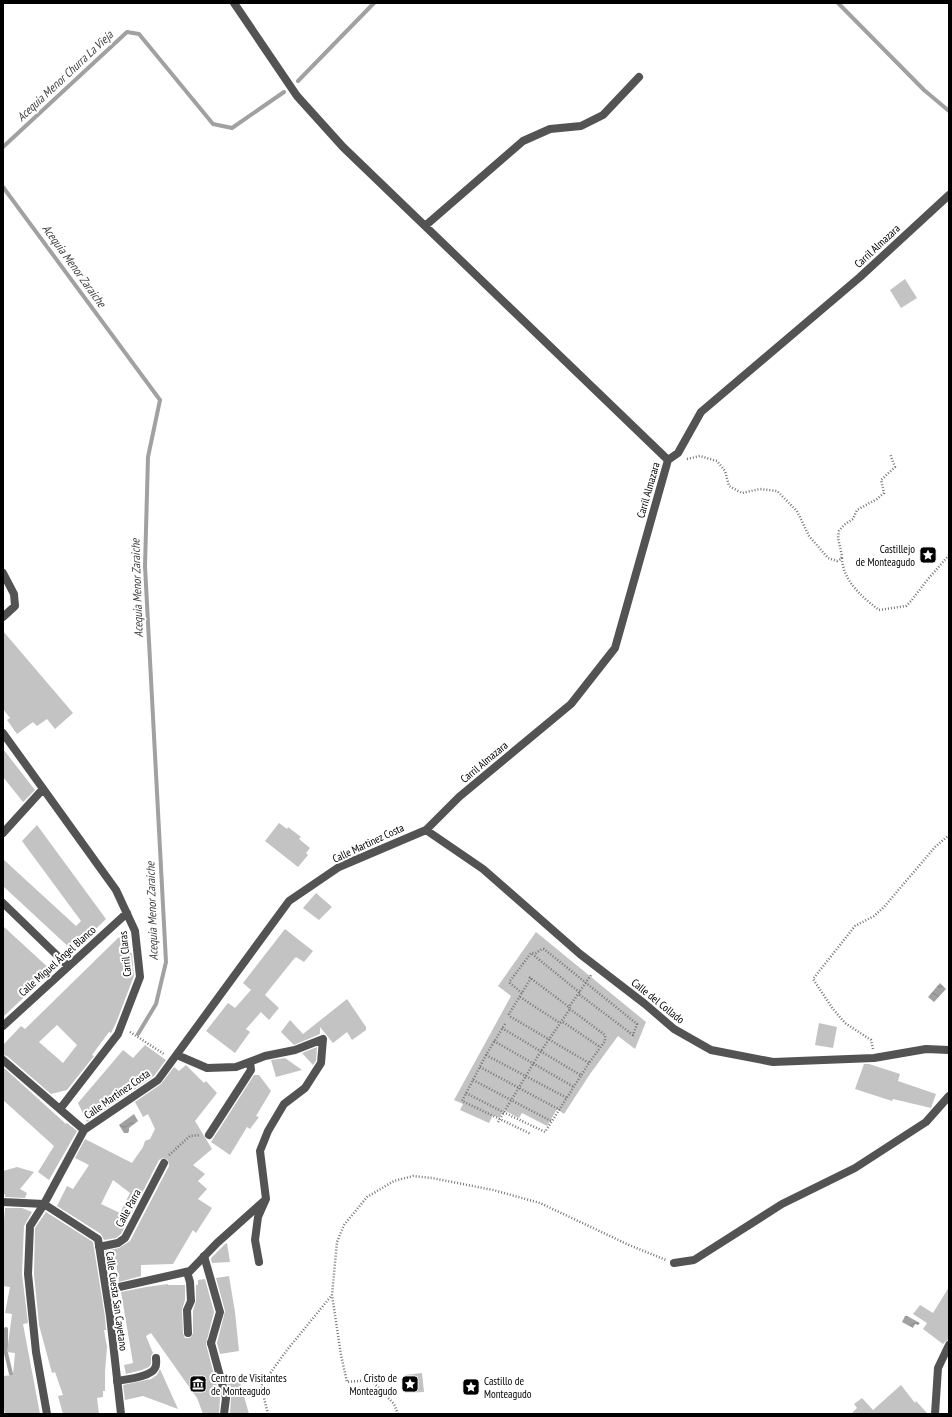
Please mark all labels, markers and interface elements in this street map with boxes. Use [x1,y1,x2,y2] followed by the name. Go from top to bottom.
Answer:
[13,26,117,124] water label: Acequia Menor Churra La Vieja
[39,221,110,311] water label: Acequia Menor Zaraiche
[851,221,903,271] street label: Carril Almazara
[633,460,663,520] street label: Carril Almazara
[127,537,146,638] water label: Acequia Menor Zaraiche
[856,542,915,569] place label: Castillejo de Monteagudo
[918,545,938,565] place icon: Castillejo de Monteagudo
[458,738,510,786] street label: Carril Almazara
[330,820,406,866] street label: Calle Martinez Costa
[142,860,161,961] water label: Acequia Menor Zaraiche
[16,923,99,999] street label: Calle Miguel Ángel Blanco
[116,930,134,977] street label: Carril Claras
[629,975,687,1027] street label: Calle del Collado
[81,1066,153,1122] street label: Calle Martinez Costa
[112,1187,144,1229] street label: Calle Parra
[103,1250,131,1352] street label: Calle Cuesta San Cayetano
[211,1371,287,1398] place label: Centro de Visitantes de Monteagudo
[349,1371,397,1398] place label: Cristo de Monteagudo
[188,1374,208,1394] museum icon: Centro de Visitantes de Monteagudo
[400,1374,420,1394] place icon: Cristo de Monteagudo
[484,1374,532,1401] place label: Castillo de Monteagudo
[461,1377,481,1397] place icon: Castillo de Monteagudo

